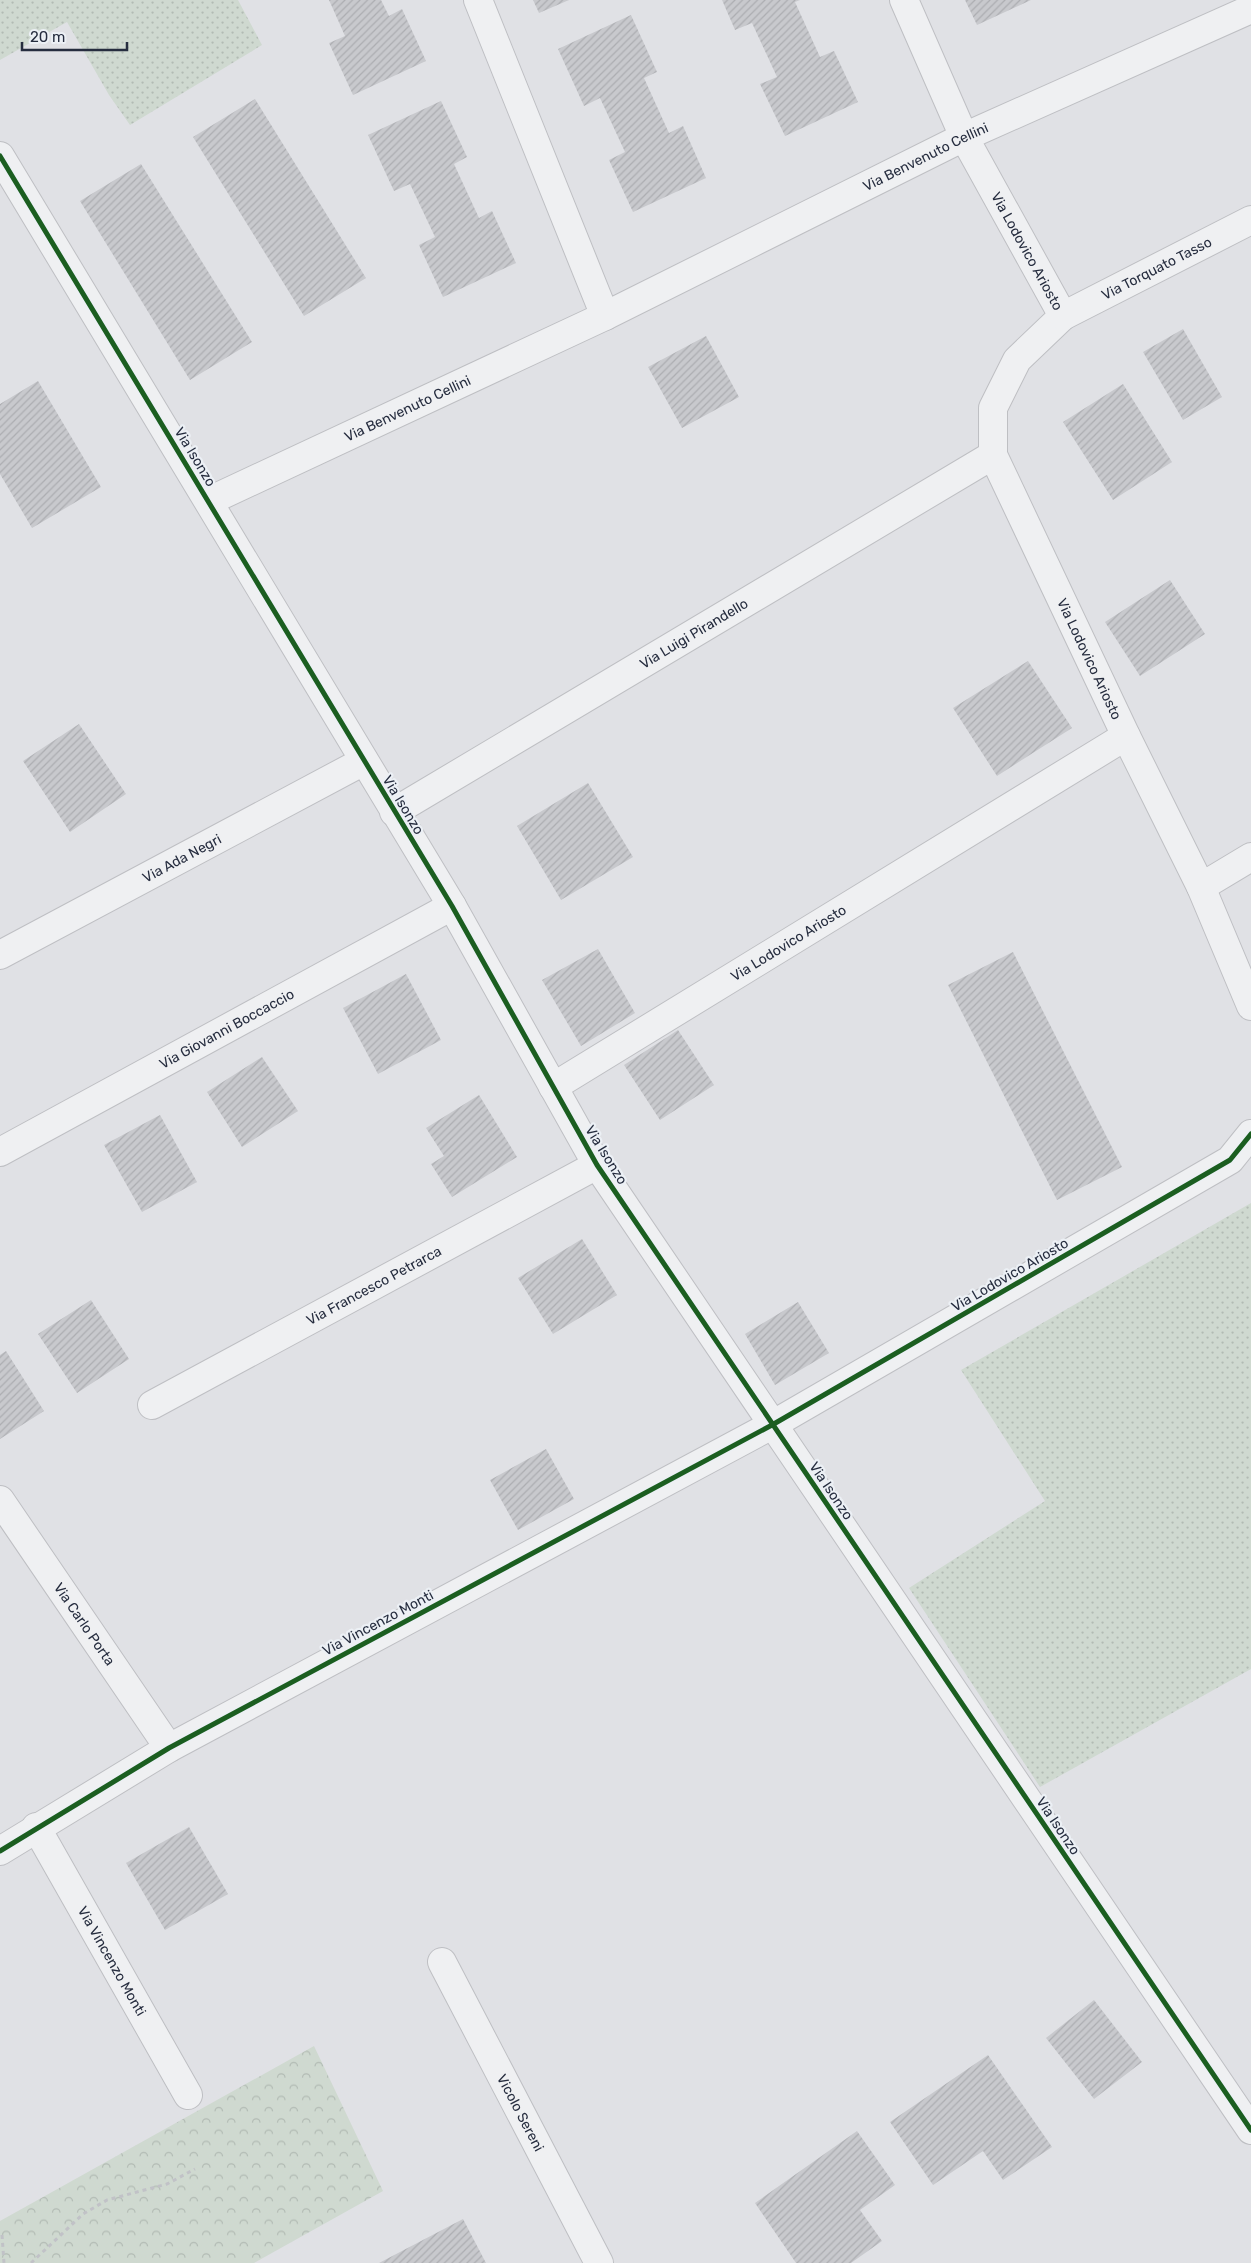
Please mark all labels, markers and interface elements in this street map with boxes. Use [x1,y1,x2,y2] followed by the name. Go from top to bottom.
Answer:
[22,20,128,52] scale bar
[30,28,65,46] text: 20 m
[860,119,991,195] street label: Via Benvenuto Cellini
[988,189,1067,313] street label: Via Lodovico Ariosto
[1099,233,1214,303] street label: Via Torquato Tasso
[341,371,473,445] street label: Via Benvenuto Cellini
[171,424,219,490] street label: Via Isonzo
[637,594,751,672] street label: Via Luigi Pirandello
[1053,595,1126,722] street label: Via Lodovico Ariosto
[379,772,427,838] street label: Via Isonzo
[139,830,224,886] street label: Via Ada Negri
[727,901,849,985] street label: Via Lodovico Ariosto
[156,985,297,1072] street label: Via Giovanni Boccaccio
[581,1122,631,1188] street label: Via Isonzo
[948,1235,1072,1315] street label: Via Lodovico Ariosto
[303,1242,444,1329] street label: Via Francesco Petrarca
[805,1459,857,1523] street label: Via Isonzo
[50,1579,119,1669] street label: Via Carlo Porta
[320,1587,436,1659] street label: Via Vincenzo Monti
[1032,1794,1084,1858] street label: Via Isonzo
[74,1903,150,2019] street label: Via Vincenzo Monti
[494,2071,548,2154] street label: Vicolo Sereni

